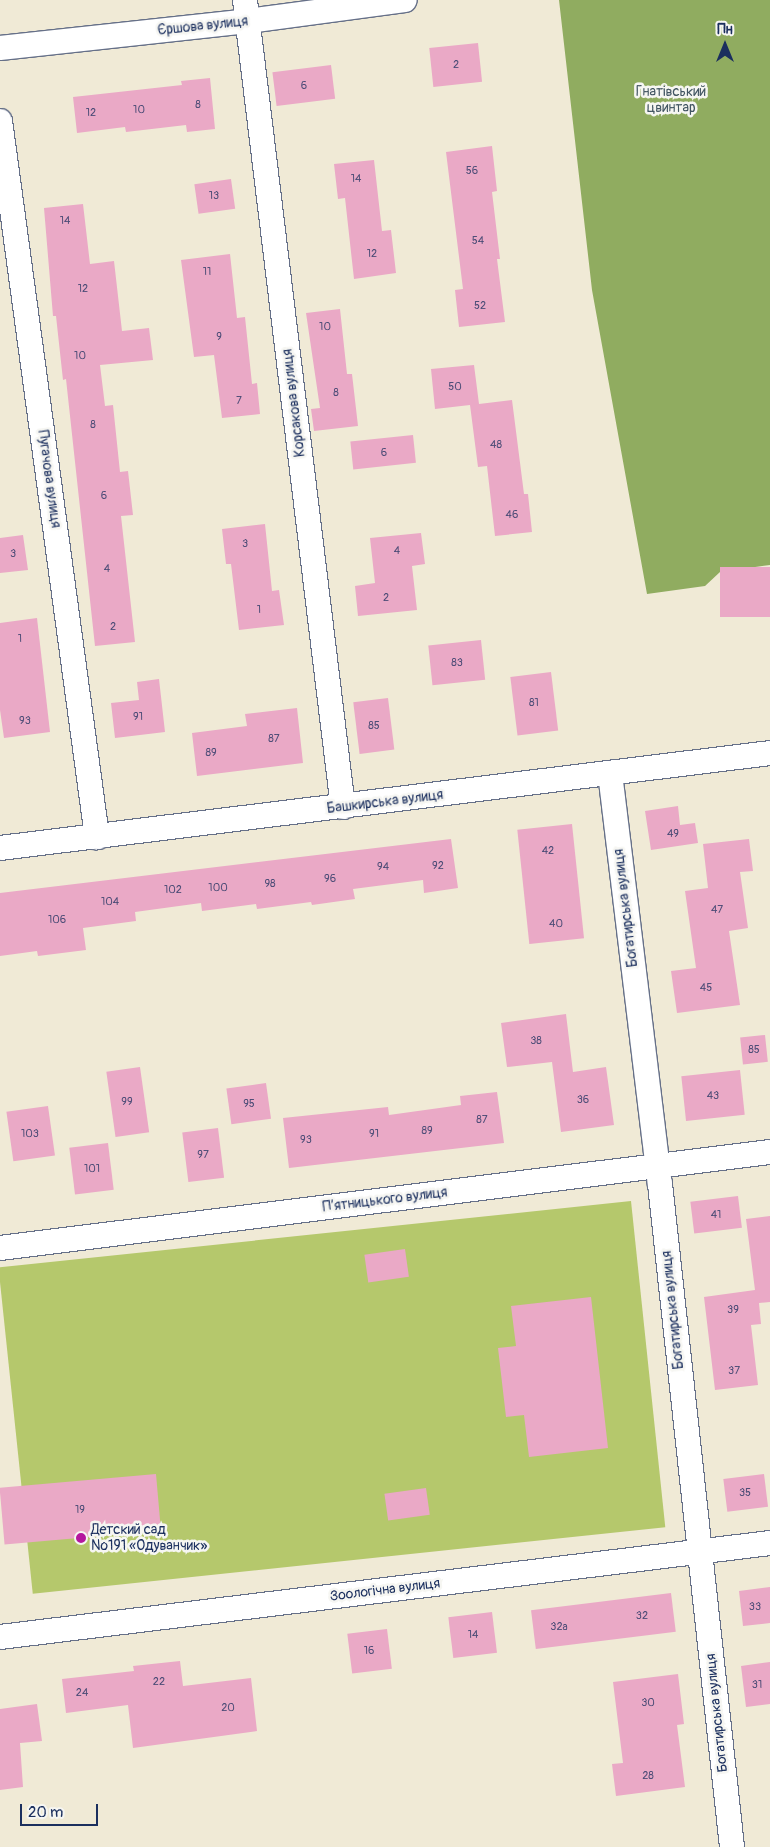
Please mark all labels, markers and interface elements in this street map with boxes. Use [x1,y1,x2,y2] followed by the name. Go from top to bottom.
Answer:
[157,13,249,39] street label: Єршова вулиця
[700,20,750,70] north arrow
[717,21,733,38] text: Пн
[453,58,459,72] house number: 2
[301,79,307,93] house number: 6
[636,84,706,116] park label: Гнатівський цвинтар
[195,98,201,112] house number: 8
[133,103,145,117] house number: 10
[86,106,96,120] house number: 12
[466,164,478,178] house number: 56
[351,172,361,186] house number: 14
[209,189,219,203] house number: 13
[60,214,70,228] house number: 14
[472,234,484,248] house number: 54
[367,247,377,261] house number: 12
[203,265,211,279] house number: 11
[78,282,88,296] house number: 12
[474,299,486,313] house number: 52
[319,320,331,334] house number: 10
[216,330,222,344] house number: 9
[279,348,309,458] street label: Корсакова вулиця
[74,349,86,363] house number: 10
[448,380,462,394] house number: 50
[333,386,339,400] house number: 8
[236,394,242,408] house number: 7
[90,418,96,432] house number: 8
[34,429,64,529] street label: Пугачова вулиця
[490,438,502,452] house number: 48
[381,446,387,460] house number: 6
[101,489,107,503] house number: 6
[506,508,518,522] house number: 46
[242,537,248,551] house number: 3
[394,544,400,558] house number: 4
[10,547,16,561] house number: 3
[104,562,110,576] house number: 4
[383,591,389,605] house number: 2
[257,603,261,617] house number: 1
[110,620,116,634] house number: 2
[18,632,22,646] house number: 1
[451,656,463,670] house number: 83
[529,696,539,710] house number: 81
[133,710,143,724] house number: 91
[19,714,31,728] house number: 93
[368,719,380,733] house number: 85
[268,732,280,746] house number: 87
[205,746,217,760] house number: 89
[326,787,444,817] street label: Башкирська вулиця
[667,827,679,841] house number: 49
[542,844,554,858] house number: 42
[610,848,642,968] street label: Богатирська вулиця
[432,859,444,873] house number: 92
[377,860,389,874] house number: 94
[324,872,336,886] house number: 96
[264,877,276,891] house number: 98
[208,881,228,895] house number: 100
[164,883,182,897] house number: 102
[101,895,119,909] house number: 104
[711,903,723,917] house number: 47
[48,913,66,927] house number: 106
[549,917,563,931] house number: 40
[700,981,712,995] house number: 45
[530,1034,542,1048] house number: 38
[748,1043,760,1057] house number: 85
[707,1089,719,1103] house number: 43
[577,1093,589,1107] house number: 36
[121,1095,133,1109] house number: 99
[243,1097,255,1111] house number: 95
[476,1113,488,1127] house number: 87
[421,1124,433,1138] house number: 89
[21,1127,39,1141] house number: 103
[369,1127,379,1141] house number: 91
[300,1133,312,1147] house number: 93
[197,1148,209,1162] house number: 97
[84,1162,100,1176] house number: 101
[322,1184,448,1216] street label: П’ятницького вулиця
[711,1208,721,1222] house number: 41
[658,1250,688,1370] street label: Богатирська вулиця
[727,1303,739,1317] house number: 39
[728,1364,740,1378] house number: 37
[739,1486,751,1500] house number: 35
[75,1503,85,1517] house number: 19
[91,1522,207,1554] place label: Детский сад №191 «Одуванчик»
[75,1532,87,1544] marker: Детский сад №191 «Одуванчик»
[329,1575,441,1605] street label: Зоологічна вулиця
[749,1600,761,1614] house number: 33
[636,1609,648,1623] house number: 32
[550,1620,568,1634] house number: 32а
[468,1628,478,1642] house number: 14
[364,1644,374,1658] house number: 16
[702,1653,732,1773] street label: Богатирська вулиця
[153,1675,165,1689] house number: 22
[752,1678,762,1692] house number: 31
[76,1686,88,1700] house number: 24
[641,1696,655,1710] house number: 30
[221,1701,235,1715] house number: 20
[642,1769,654,1783] house number: 28
[22,1794,100,1826] scale bar
[28,1803,63,1822] text: 20 m

